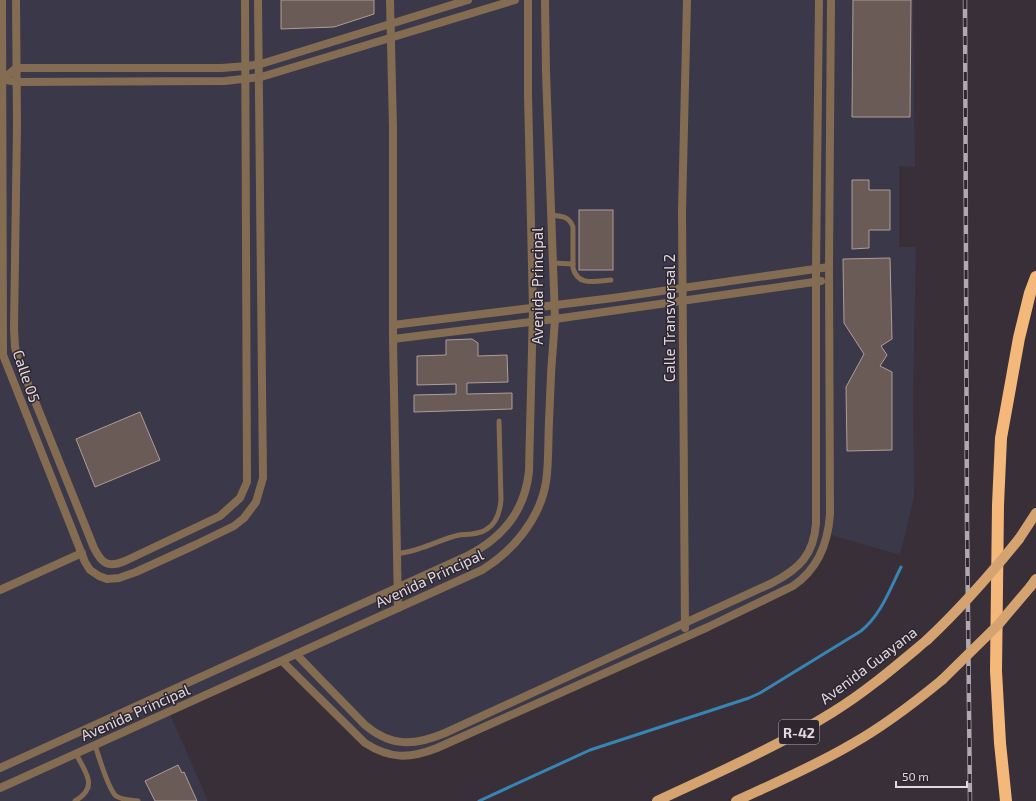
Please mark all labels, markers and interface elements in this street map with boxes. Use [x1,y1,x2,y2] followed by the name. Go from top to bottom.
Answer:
[528,227,546,345] street label: Avenida Principal
[660,254,678,382] street label: Calle Transversal 2
[10,347,44,405] street label: Calle 05
[372,545,486,611] street label: Avenida Principal
[816,623,920,707] street label: Avenida Guayana
[78,680,193,744] street label: Avenida Principal
[779,720,819,744] road number: R-42
[896,763,967,789] scale bar
[902,769,929,783] text: 50 m

